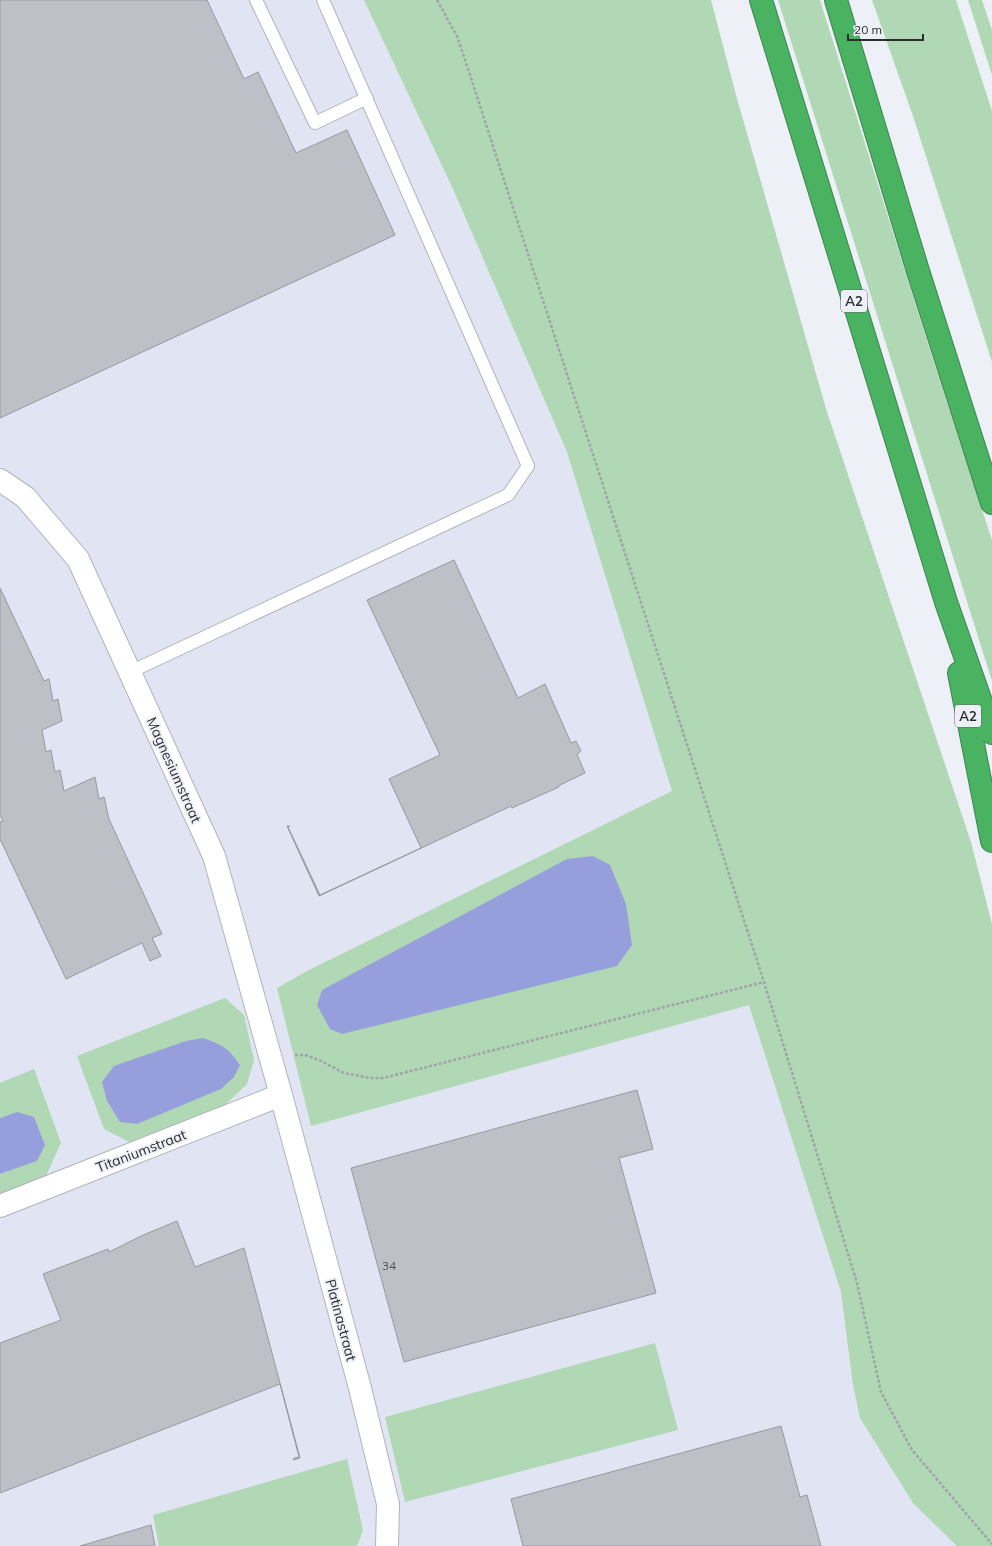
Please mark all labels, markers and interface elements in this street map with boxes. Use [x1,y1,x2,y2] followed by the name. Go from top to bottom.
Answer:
[848,16,923,42] scale bar
[854,22,882,37] text: 20 m
[841,290,867,312] road number: A2
[955,705,981,727] road number: A2
[143,714,205,826] street label: Magnesiumstraat
[93,1125,189,1177] street label: Titaniumstraat
[382,1258,396,1273] house number: 34
[321,1277,361,1363] street label: Platinastraat

